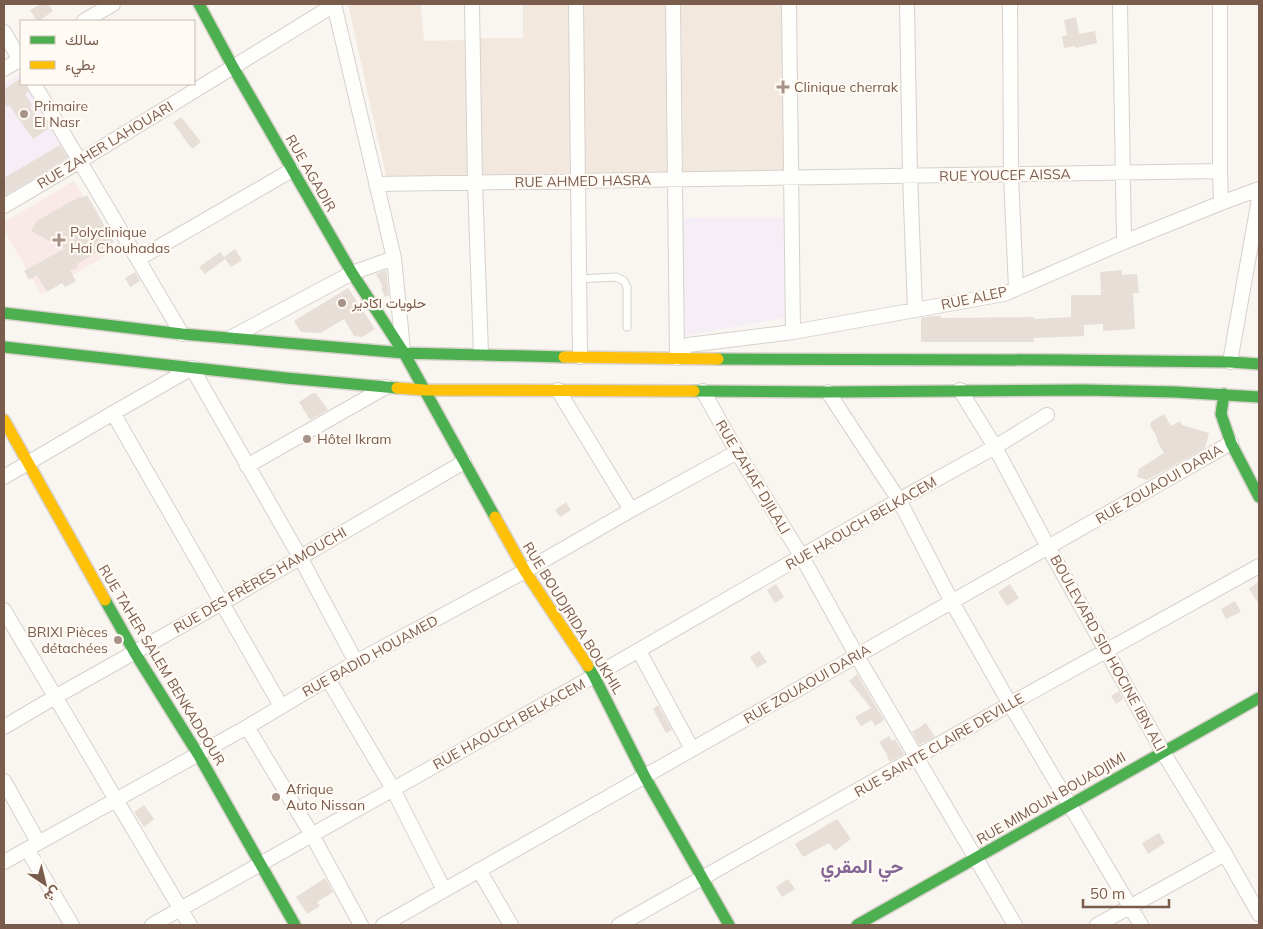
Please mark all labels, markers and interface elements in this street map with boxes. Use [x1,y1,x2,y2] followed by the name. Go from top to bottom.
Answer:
[20,20,195,85] legend
[65,30,99,49] text: سالك
[65,55,95,78] text: بطيء
[794,78,899,96] place label: Clinique cherrak
[776,80,790,94] marker: Clinique cherrak
[34,97,88,131] place label: Primaire El Nasr
[34,97,176,193] street label: RUE ZAHER LAHOUARI
[18,108,30,120] marker: Primaire El Nasr
[282,131,340,215] street label: RUE AGADIR
[939,165,1072,185] street label: RUE YOUCEF AISSA
[515,171,652,191] street label: RUE AHMED HASRA
[70,223,170,257] place label: Polyclinique Hai Chouhadas
[52,233,66,247] marker: Polyclinique Hai Chouhadas
[939,282,1009,314] street label: RUE ALEP
[351,294,426,312] place label: حلويات اكادير
[336,297,348,309] marker: حلويات اكادير
[712,417,794,537] street label: RUE ZAHAF DJILALI
[317,430,392,448] place label: Hôtel Ikram
[301,433,313,445] marker: Hôtel Ikram
[1092,440,1226,528] street label: RUE ZOUAOUI DARIA
[782,472,940,574] street label: RUE HAOUCH BELKACEM
[170,523,350,637] street label: RUE DES FRÈRES HAMOUCHI
[519,539,627,698] street label: RUE BOUDJRIDA BOUKHIL
[1046,552,1170,754] street label: BOULEVARD SID HOCINE IBN ALI
[95,561,229,769] street label: RUE TAHER SALEM BENKADDOUR
[299,611,441,701] street label: RUE BADID HOUAMED
[27,623,108,657] place label: BRIXI Pièces détachées
[112,634,124,646] marker: BRIXI Pièces détachées
[740,640,874,728] street label: RUE ZOUAOUI DARIA
[430,675,588,773] street label: RUE HAOUCH BELKACEM
[851,689,1027,801] street label: RUE SAINTE CLAIRE DEVILLE
[973,748,1129,848] street label: RUE MIMOUN BOUADJIMI
[286,780,365,814] place label: Afrique Auto Nissan
[270,791,282,803] marker: Afrique Auto Nissan
[821,854,904,883] district label: حي المقري
[20,859,70,909] north arrow
[1083,876,1169,908] scale bar
[40,882,65,907] text: ش
[1090,884,1125,903] text: 50 m

